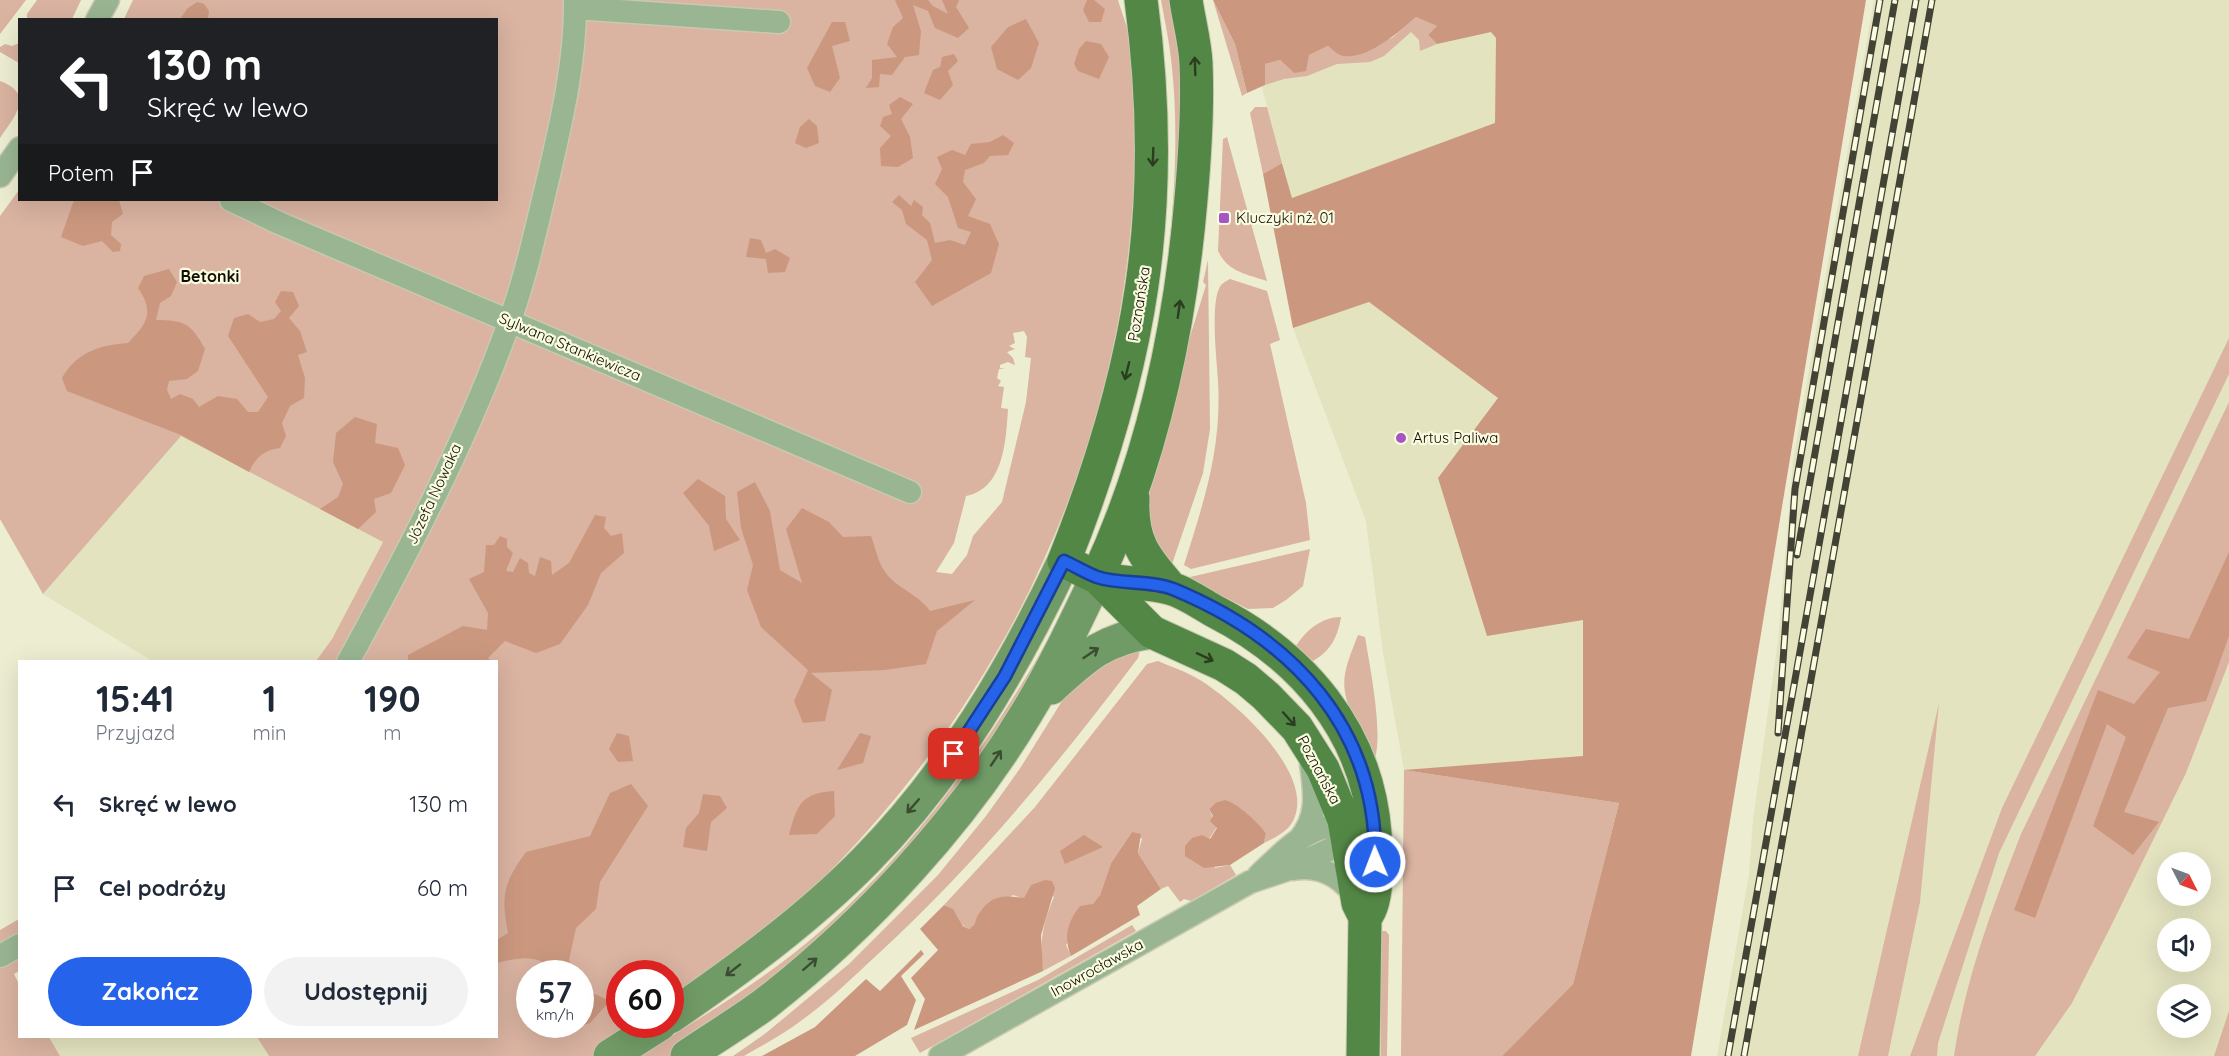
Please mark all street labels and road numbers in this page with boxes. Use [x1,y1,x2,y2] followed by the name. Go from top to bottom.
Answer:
[1123,265,1154,343] street label: Poznańska
[497,308,644,385] street label: Sylwana Stankiewicza
[402,440,465,547] street label: Józefa Nowaka
[1293,732,1346,808] street label: Poznańska
[1047,934,1146,1001] street label: Inowrocławska

